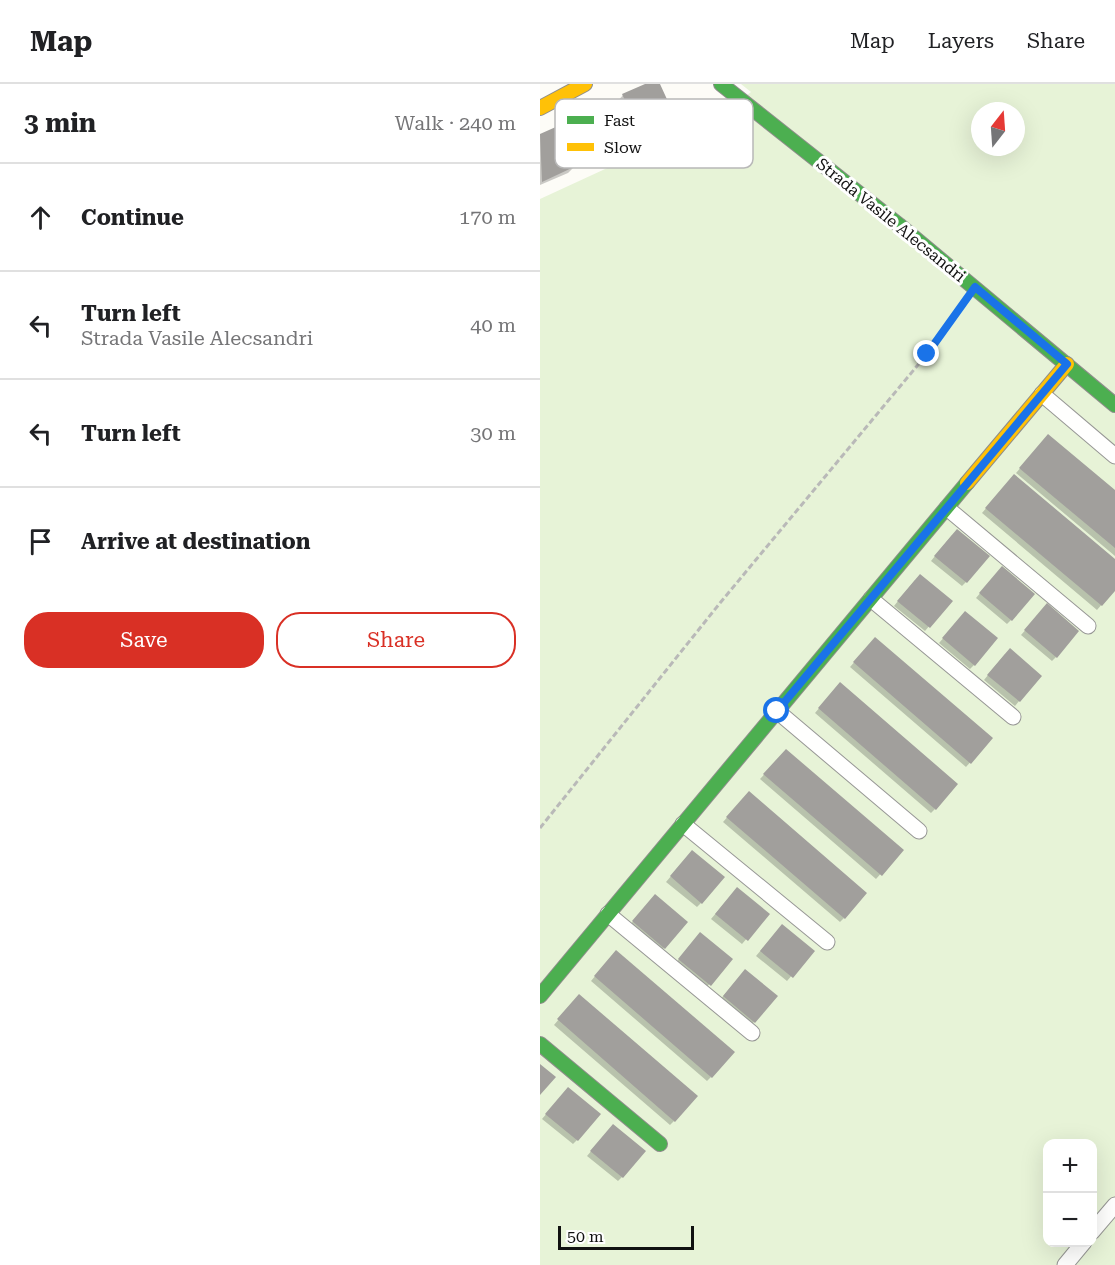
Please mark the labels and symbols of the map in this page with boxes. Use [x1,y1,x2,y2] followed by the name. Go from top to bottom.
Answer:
[555,99,753,168] legend
[971,102,1025,156] north arrow
[604,111,635,130] text: Fast
[604,138,642,157] text: Slow
[813,154,969,286] street label: Strada Vasile Alecsandri
[913,340,939,366] route end
[763,697,789,723] route start
[558,1223,694,1250] scale bar

